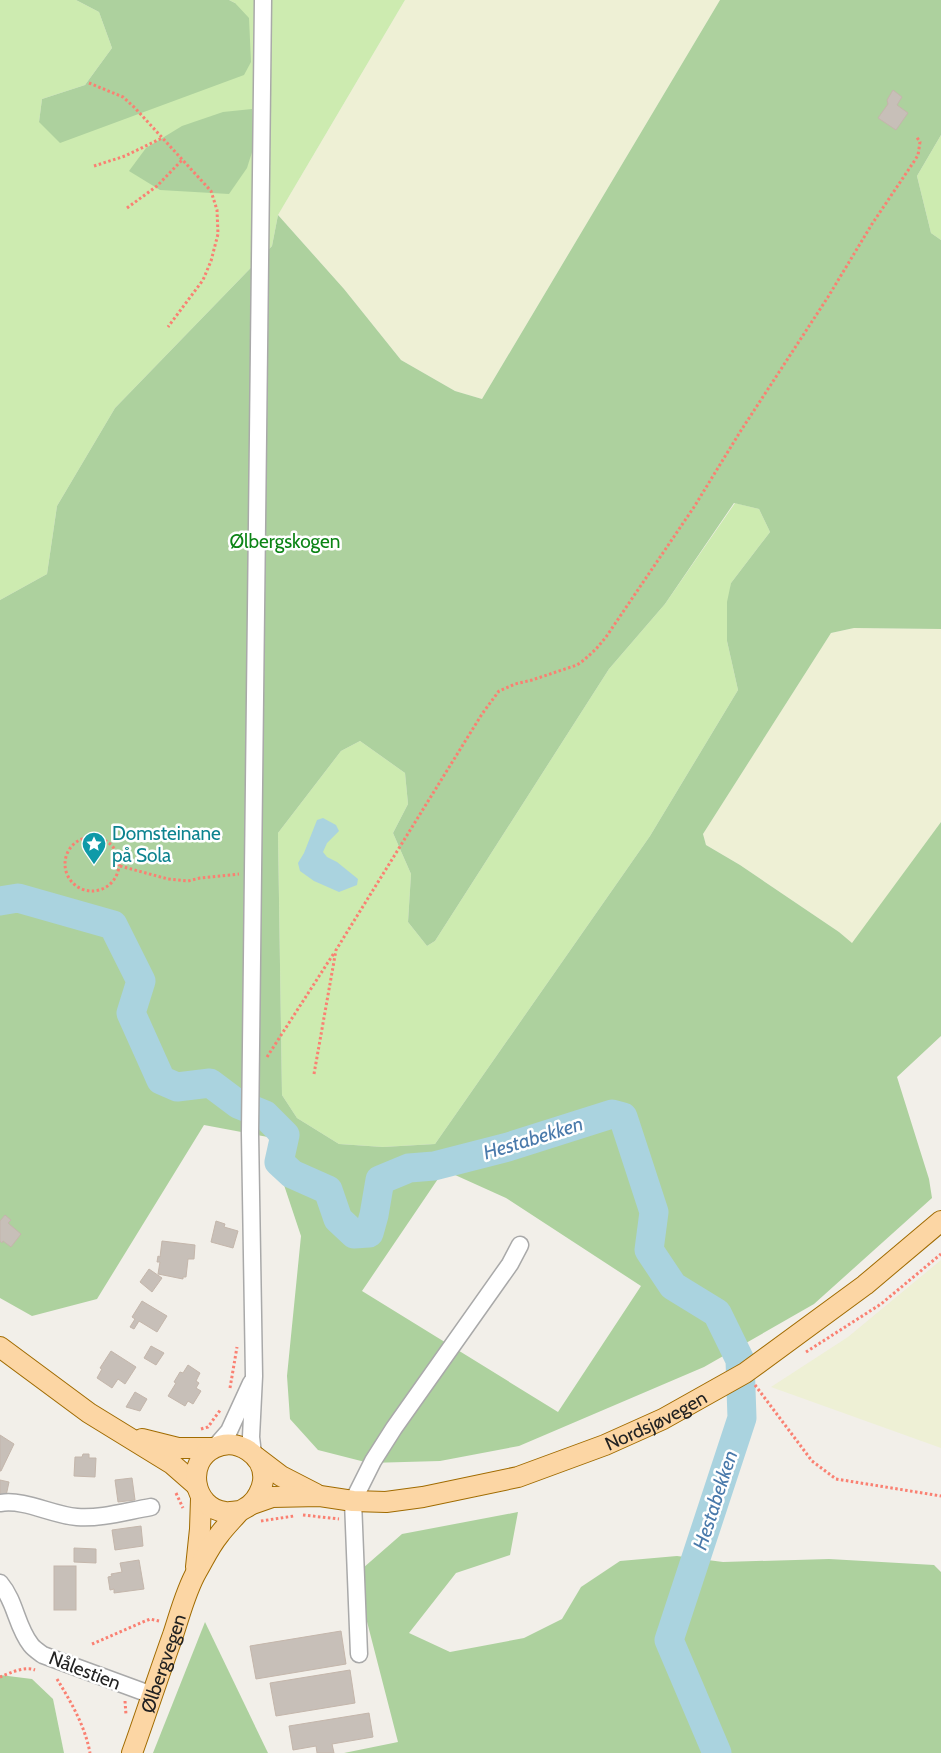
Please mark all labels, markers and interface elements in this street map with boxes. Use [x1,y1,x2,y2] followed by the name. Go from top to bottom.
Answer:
[230,530,340,553] park label: Ølbergskogen
[112,822,221,867] place label: Domsteinane på Sola
[81,831,107,865] place icon: Domsteinane på Sola
[480,1111,586,1165] water label: Hestabekken
[601,1386,711,1456] street label: Nordsjøvegen
[688,1447,742,1553] water label: Hestabekken
[136,1611,191,1716] street label: Ølbergvegen
[46,1646,124,1695] street label: Nålestien

